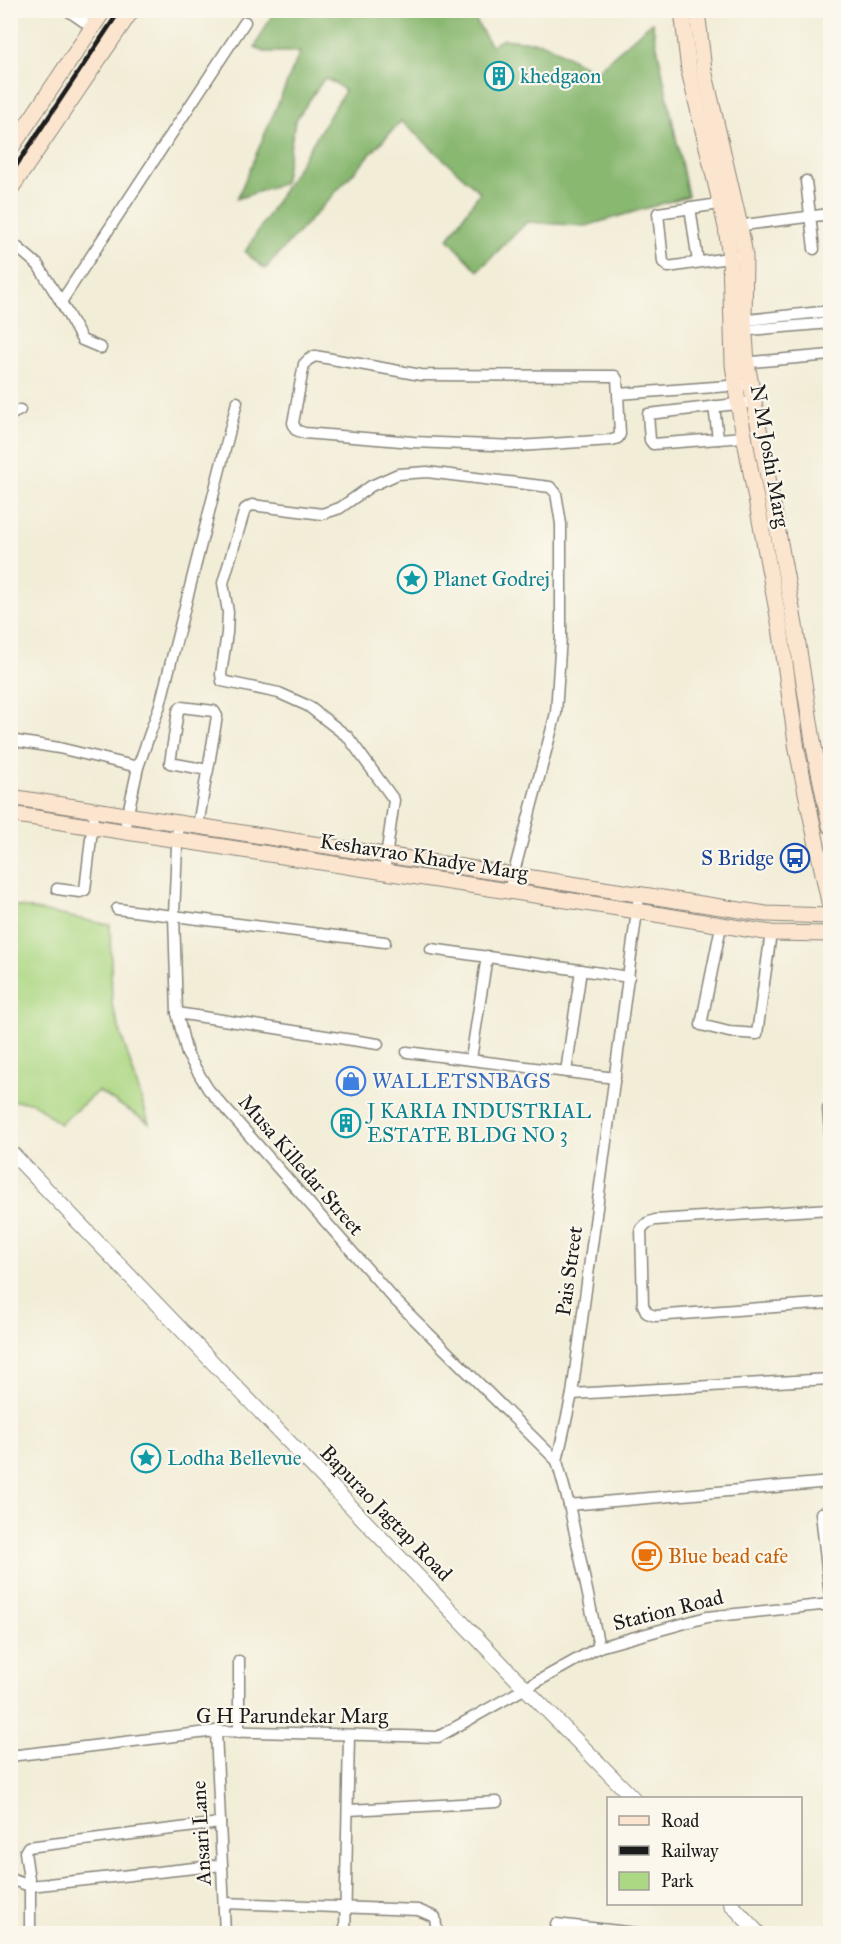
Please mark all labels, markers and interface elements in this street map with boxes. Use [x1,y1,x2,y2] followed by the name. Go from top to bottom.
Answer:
[483,60,515,92] building icon: khedgaon
[520,63,601,89] place label: khedgaon
[745,382,795,530] street label: N M Joshi Marg
[396,563,428,595] place icon: Planet Godrej
[433,566,550,592] place label: Planet Godrej
[318,828,530,886] street label: Keshavrao Khadye Marg
[779,842,811,874] bus stop icon: S Bridge
[701,845,774,871] place label: S Bridge
[335,1065,367,1097] shop icon: WALLETSNBAGS
[372,1068,550,1094] place label: WALLETSNBAGS
[233,1089,370,1241] street label: Musa Killedar Street
[365,1098,592,1148] place label: J KARIA INDUSTRIAL ESTATE BLDG NO 3
[330,1107,362,1139] building icon: J KARIA INDUSTRIAL ESTATE BLDG NO 3
[550,1224,588,1318] street label: Pais Street
[314,1440,458,1587] street label: Bapurao Jagtap Road
[130,1442,162,1474] place icon: Lodha Bellevue
[167,1445,302,1471] place label: Lodha Bellevue
[631,1540,663,1572] cafe icon: Blue bead cafe
[668,1543,788,1569] place label: Blue bead cafe
[610,1584,726,1636] street label: Station Road
[196,1703,388,1729] street label: G H Parundekar Marg
[185,1780,217,1887] street label: Ansari Lane
[607,1797,802,1905] legend
[661,1810,699,1832] text: Road
[661,1840,719,1862] text: Railway
[661,1870,694,1892] text: Park

